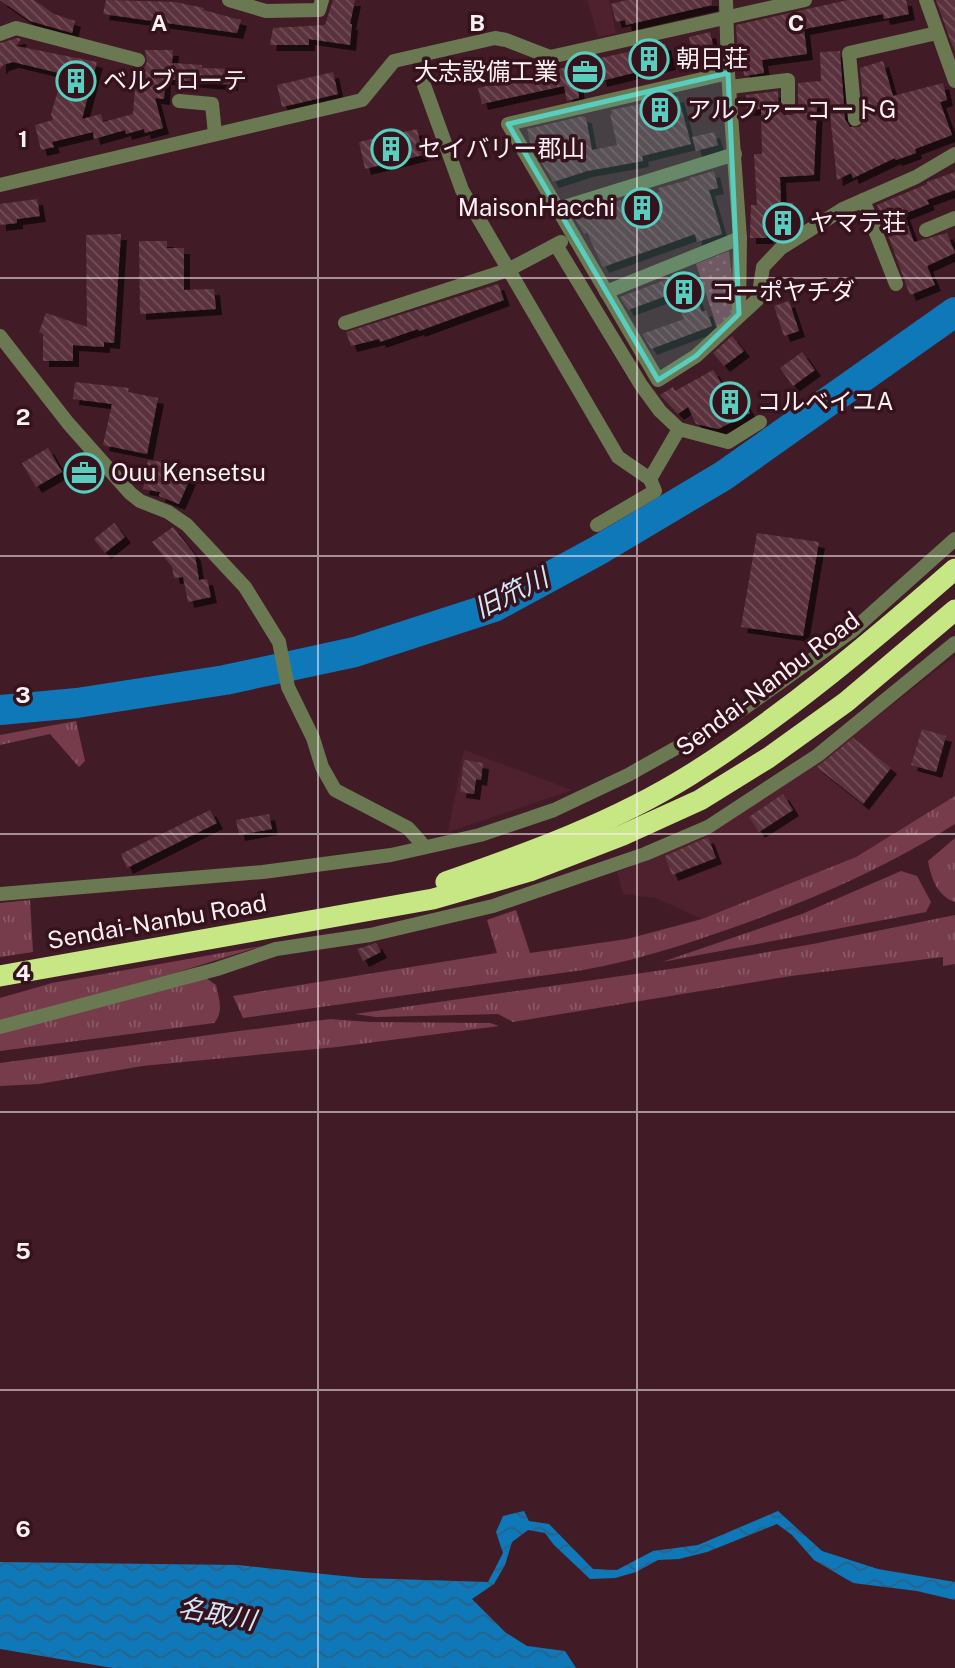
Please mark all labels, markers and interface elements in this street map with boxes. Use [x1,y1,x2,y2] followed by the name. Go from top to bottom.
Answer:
[151,9,168,36] text: A
[469,9,485,36] text: B
[788,9,804,36] text: C
[628,38,670,80] building icon: 朝日荘
[676,44,748,72] place label: 朝日荘
[564,51,606,93] office icon: 大志設備工業
[414,57,558,85] place label: 大志設備工業
[55,60,97,102] building icon: ベルブローテ
[103,66,247,94] place label: ベルブローテ
[639,89,681,131] building icon: アルファーコートG
[687,95,896,123] place label: アルファーコートG
[18,125,28,152] text: 1
[370,128,412,170] building icon: セイバリー郡山
[418,134,586,162] place label: セイバリー郡山
[621,187,663,229] building icon: MaisonHacchi
[458,193,615,221] place label: MaisonHacchi
[762,202,804,244] building icon: ヤマテ荘
[810,208,906,236] place label: ヤマテ荘
[663,271,705,313] building icon: コーポヤチダ
[711,277,855,305] place label: コーポヤチダ
[709,381,751,423] building icon: コルベイユA
[757,387,894,415] place label: コルベイユA
[16,403,30,430] text: 2
[63,452,105,494] office icon: Ouu Kensetsu
[111,458,266,486] place label: Ouu Kensetsu
[469,560,555,624] water label: 旧笊川
[670,605,865,761] street label: Sendai-Nanbu Road
[15,681,31,708] text: 3
[45,888,269,954] street label: Sendai-Nanbu Road
[15,959,31,986] text: 4
[15,1237,31,1264] text: 5
[15,1515,31,1542] text: 6
[176,1591,261,1636] water label: 名取川

